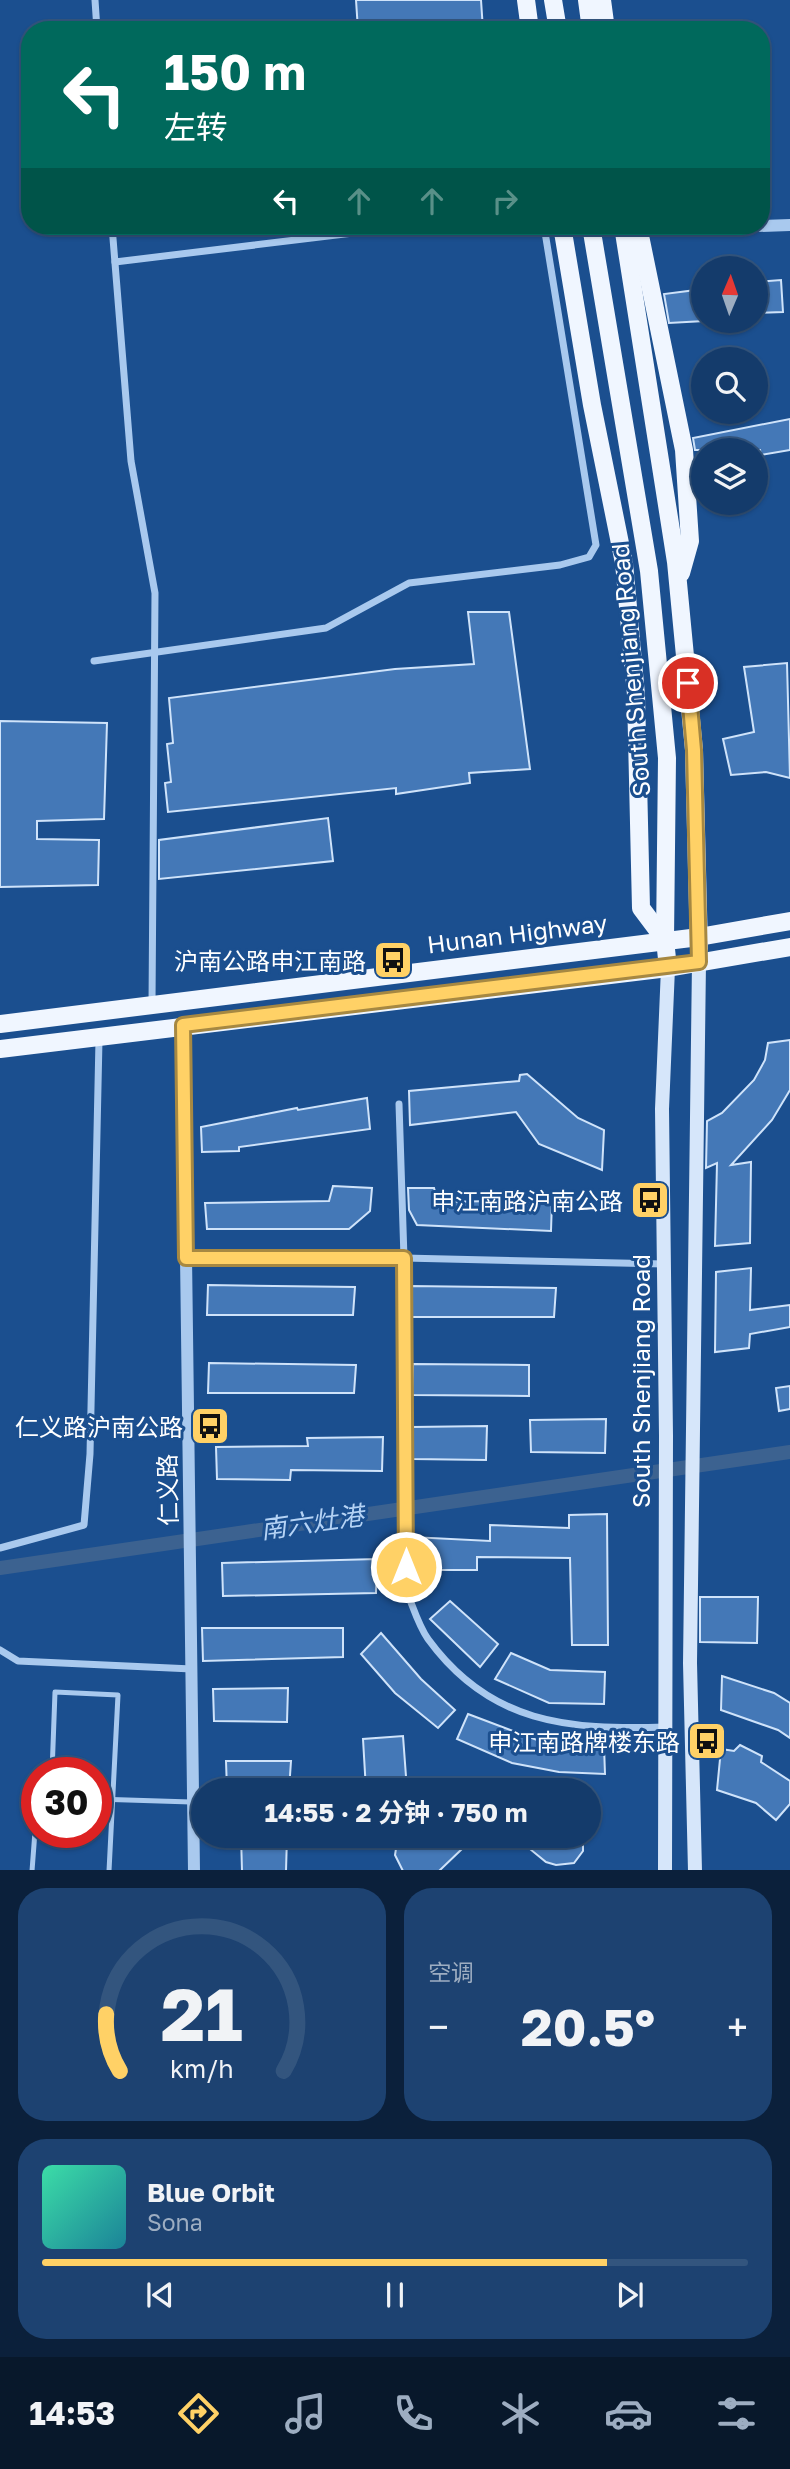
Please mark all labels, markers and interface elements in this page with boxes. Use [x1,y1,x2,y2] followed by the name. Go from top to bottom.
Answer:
[164,42,306,101] text: 150 m
[49,49,140,140] icon: left
[164,108,228,146] text: 左转
[267,182,305,220] icon: left
[340,182,378,220] icon: ahead
[413,182,451,220] icon: ahead
[486,182,524,220] icon: right
[691,256,768,332] north arrow
[691,256,768,515] map controls
[691,347,768,424] button: search
[691,438,768,515] button: layers
[604,542,656,798] street label: South Shenjiang Road
[658,653,718,713] pin
[669,664,707,702] icon: arrive
[425,908,609,958] street label: Hunan Highway
[372,939,414,981] bus stop icon: 沪南公路申江南路
[174,946,366,975] place label: 沪南公路申江南路
[629,1179,671,1221] bus stop icon: 申江南路沪南公路
[431,1186,623,1215] place label: 申江南路沪南公路
[626,1254,655,1508] street label: South Shenjiang Road
[189,1405,231,1447] bus stop icon: 仁义路沪南公路
[15,1412,183,1441] place label: 仁义路沪南公路
[152,1454,182,1526] street label: 仁义路
[258,1499,370,1545] water label: 南六灶港
[369,1530,443,1604] position arrow
[686,1720,728,1762] bus stop icon: 申江南路牌楼东路
[488,1727,680,1756] place label: 申江南路牌楼东路
[21,1757,112,1848] speed limit sign: 30
[265,1797,527,1828] text: 14:55 · 2 分钟 · 750 m
[428,1958,474,1986] text: 空调
[161,1970,243,2057] text: 21
[521,1995,655,2057] text: 20.5°
[428,2004,449,2049] text: −
[727,2004,748,2049] text: +
[170,2052,234,2083] text: km/h
[147,2177,275,2208] text: Blue Orbit
[147,2208,203,2236] text: Sona
[141,2276,179,2314] icon: previous
[376,2276,414,2314] icon: pause
[611,2276,649,2314] icon: next
[174,2389,223,2438] icon: directions
[281,2389,330,2438] icon: music
[389,2389,438,2438] icon: phone
[496,2389,545,2438] icon: climate
[604,2389,653,2438] icon: car
[712,2389,761,2438] icon: filters
[29,2394,115,2432] text: 14:53

